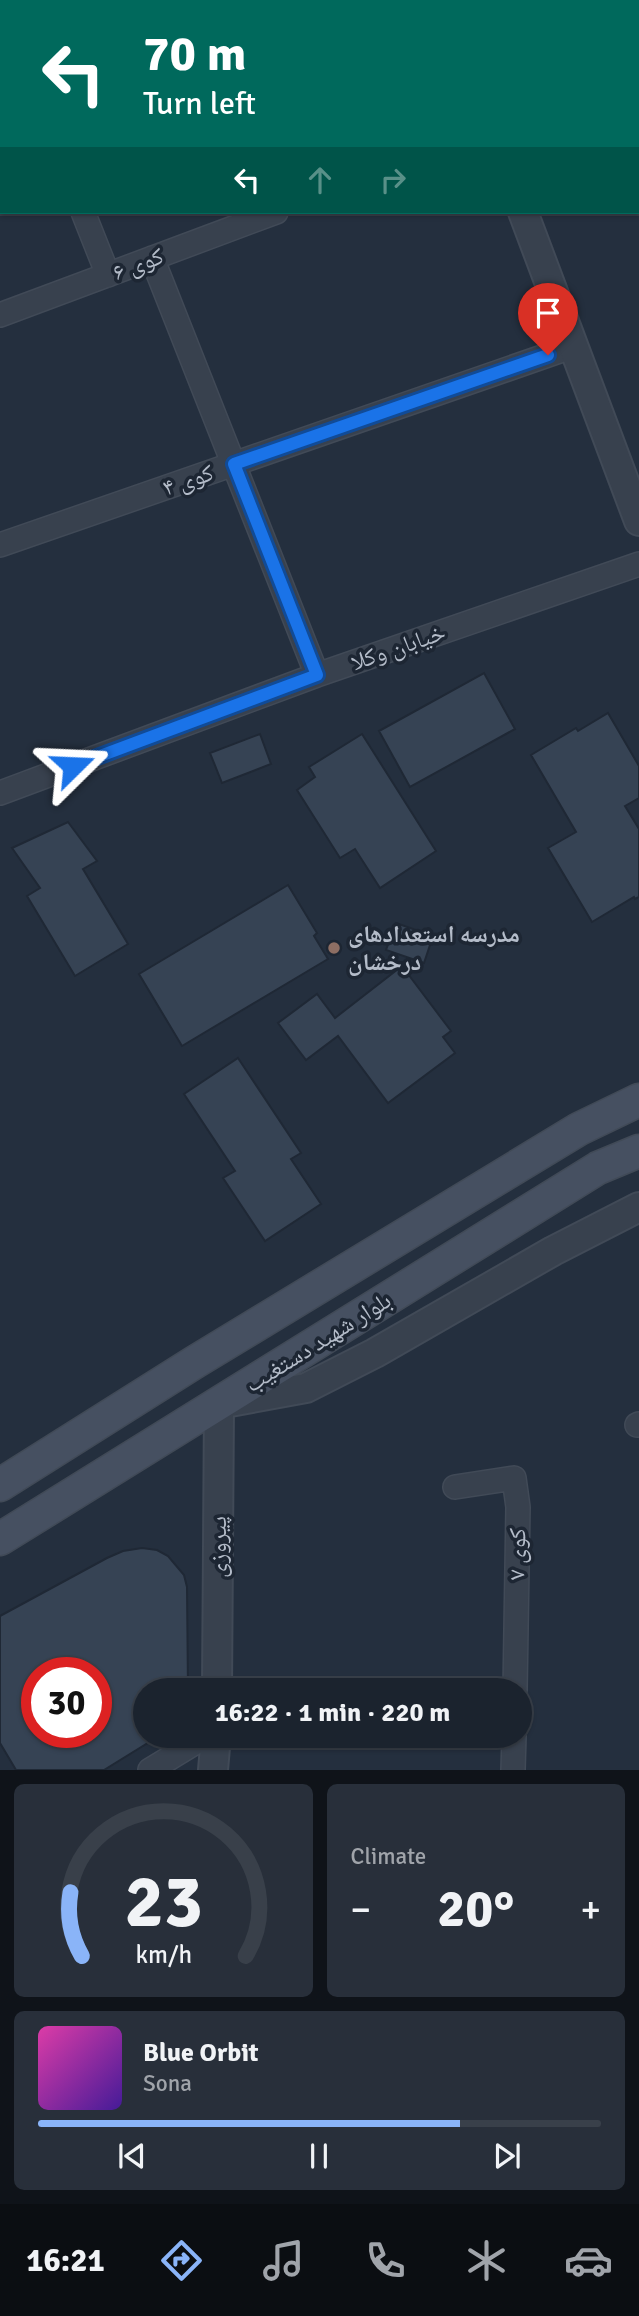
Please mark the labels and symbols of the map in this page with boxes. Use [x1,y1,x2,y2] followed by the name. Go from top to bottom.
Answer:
[108,241,168,287] street label: کوی ۶
[518,283,578,355] pin
[158,457,218,503] street label: کوی ۴
[347,617,449,677] street label: خیابان وکلا
[36,729,110,803] position arrow
[348,919,520,977] place label: مدرسه استعدادهای درخشان
[326,940,342,956] marker: مدرسه استعدادهای درخشان
[239,1285,397,1399] street label: بلوار شهید دستغیب
[203,1516,233,1578] street label: پیروزی
[502,1528,532,1580] street label: کوی ۷
[21,1657,112,1748] speed limit sign: 30

